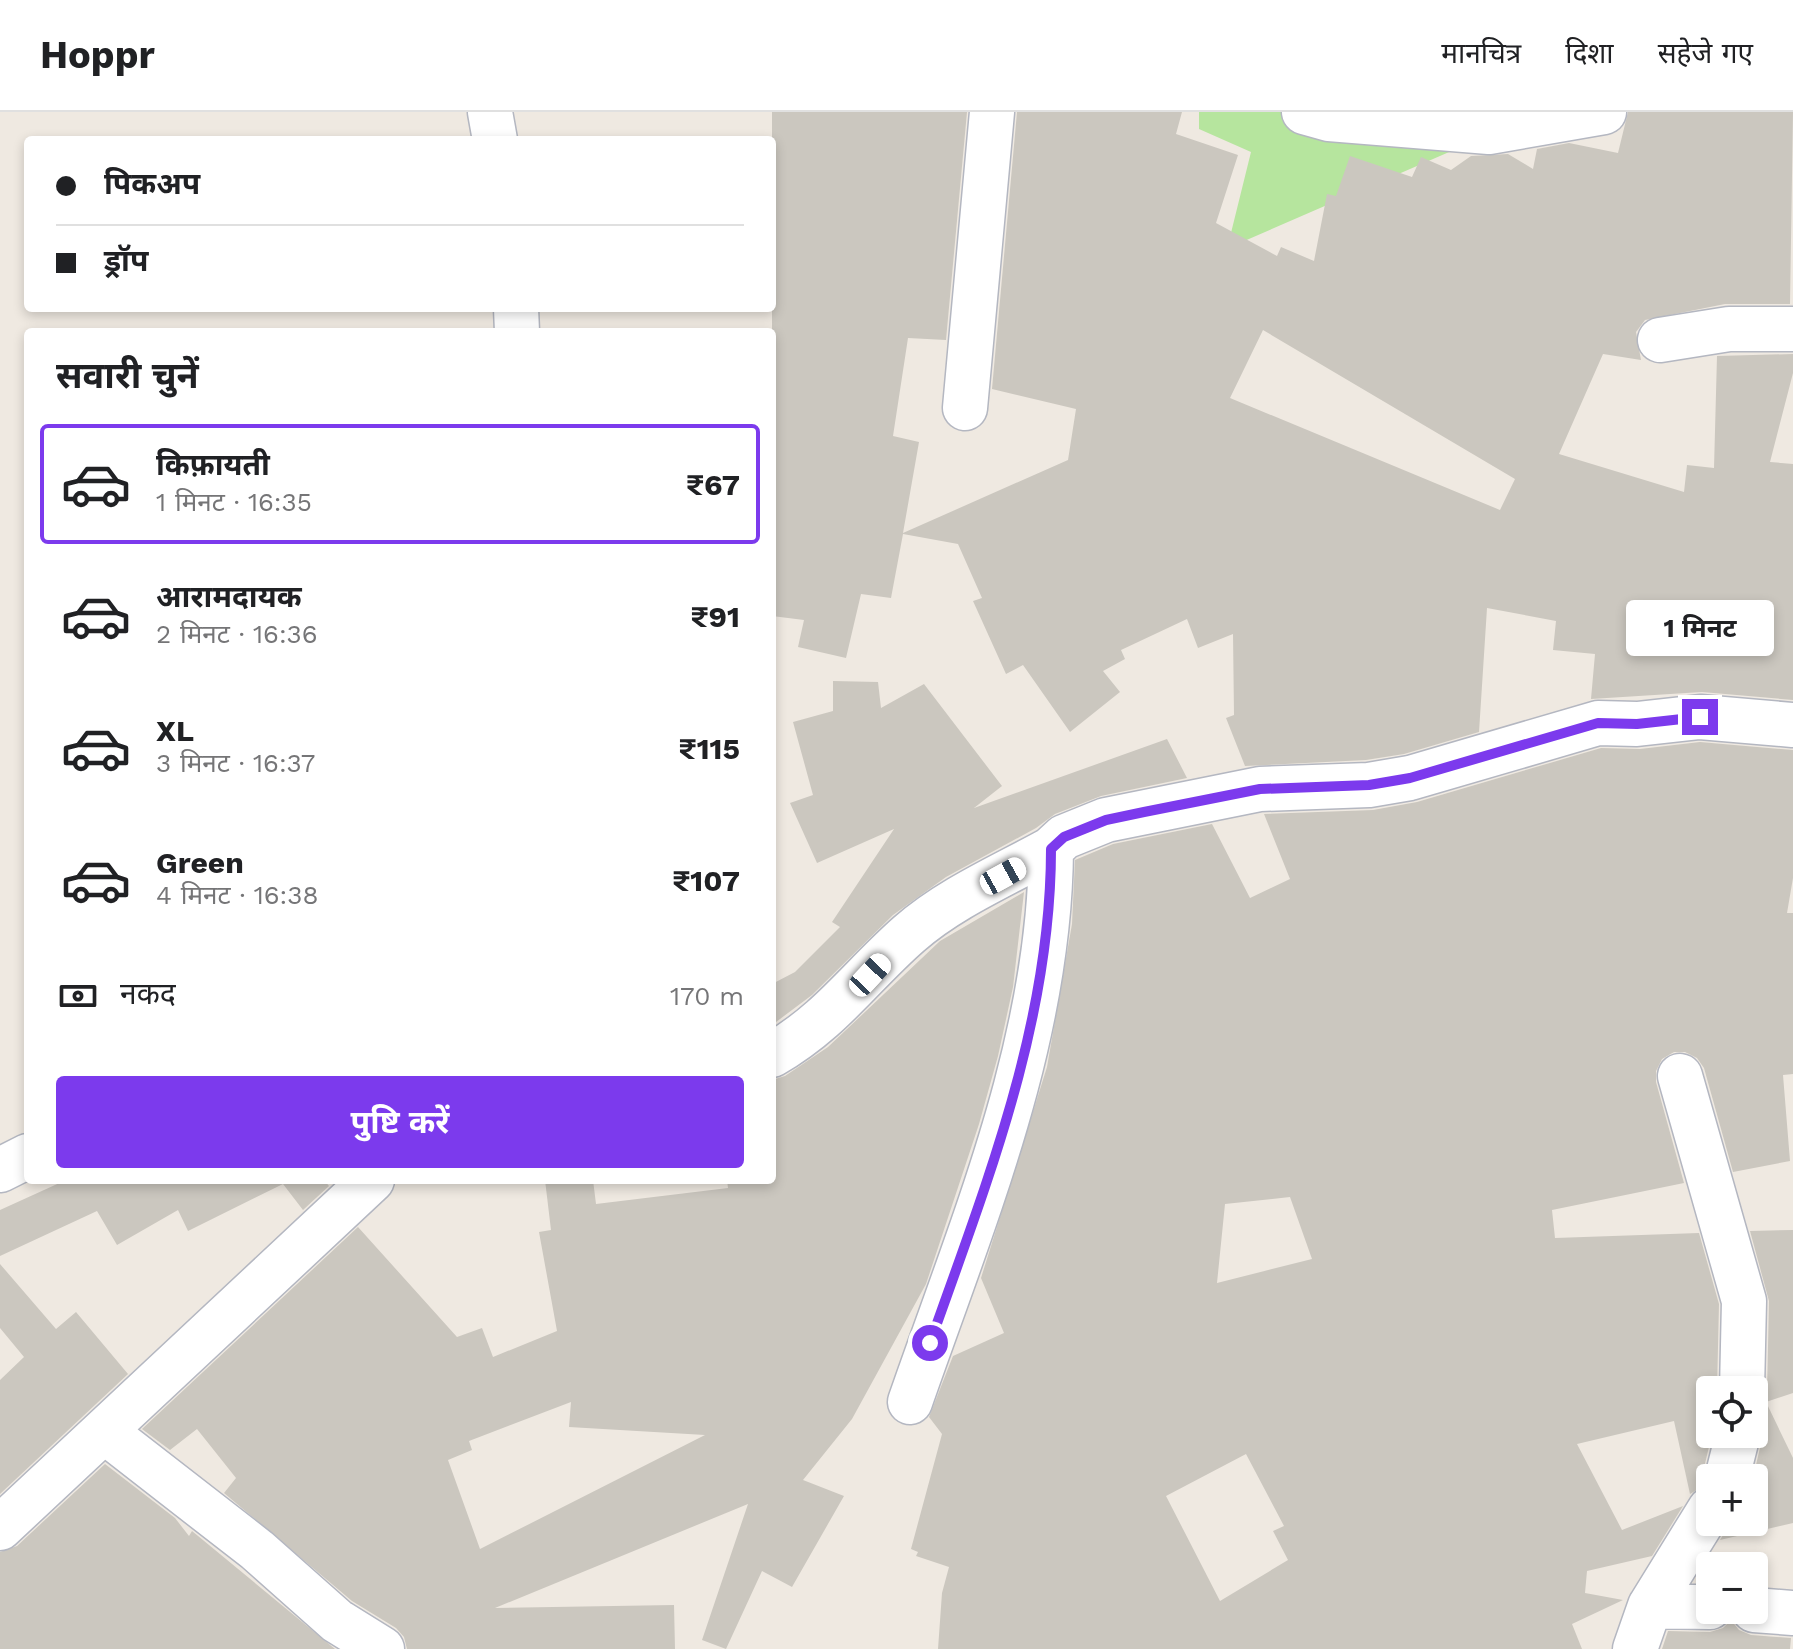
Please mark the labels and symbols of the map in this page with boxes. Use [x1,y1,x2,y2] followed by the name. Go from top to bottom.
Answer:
[1626,601,1774,657] callout: 1 मिनट
[1682,699,1718,735] route end
[976,854,1030,898] car
[845,949,895,1001] car
[912,1325,948,1361] route start

